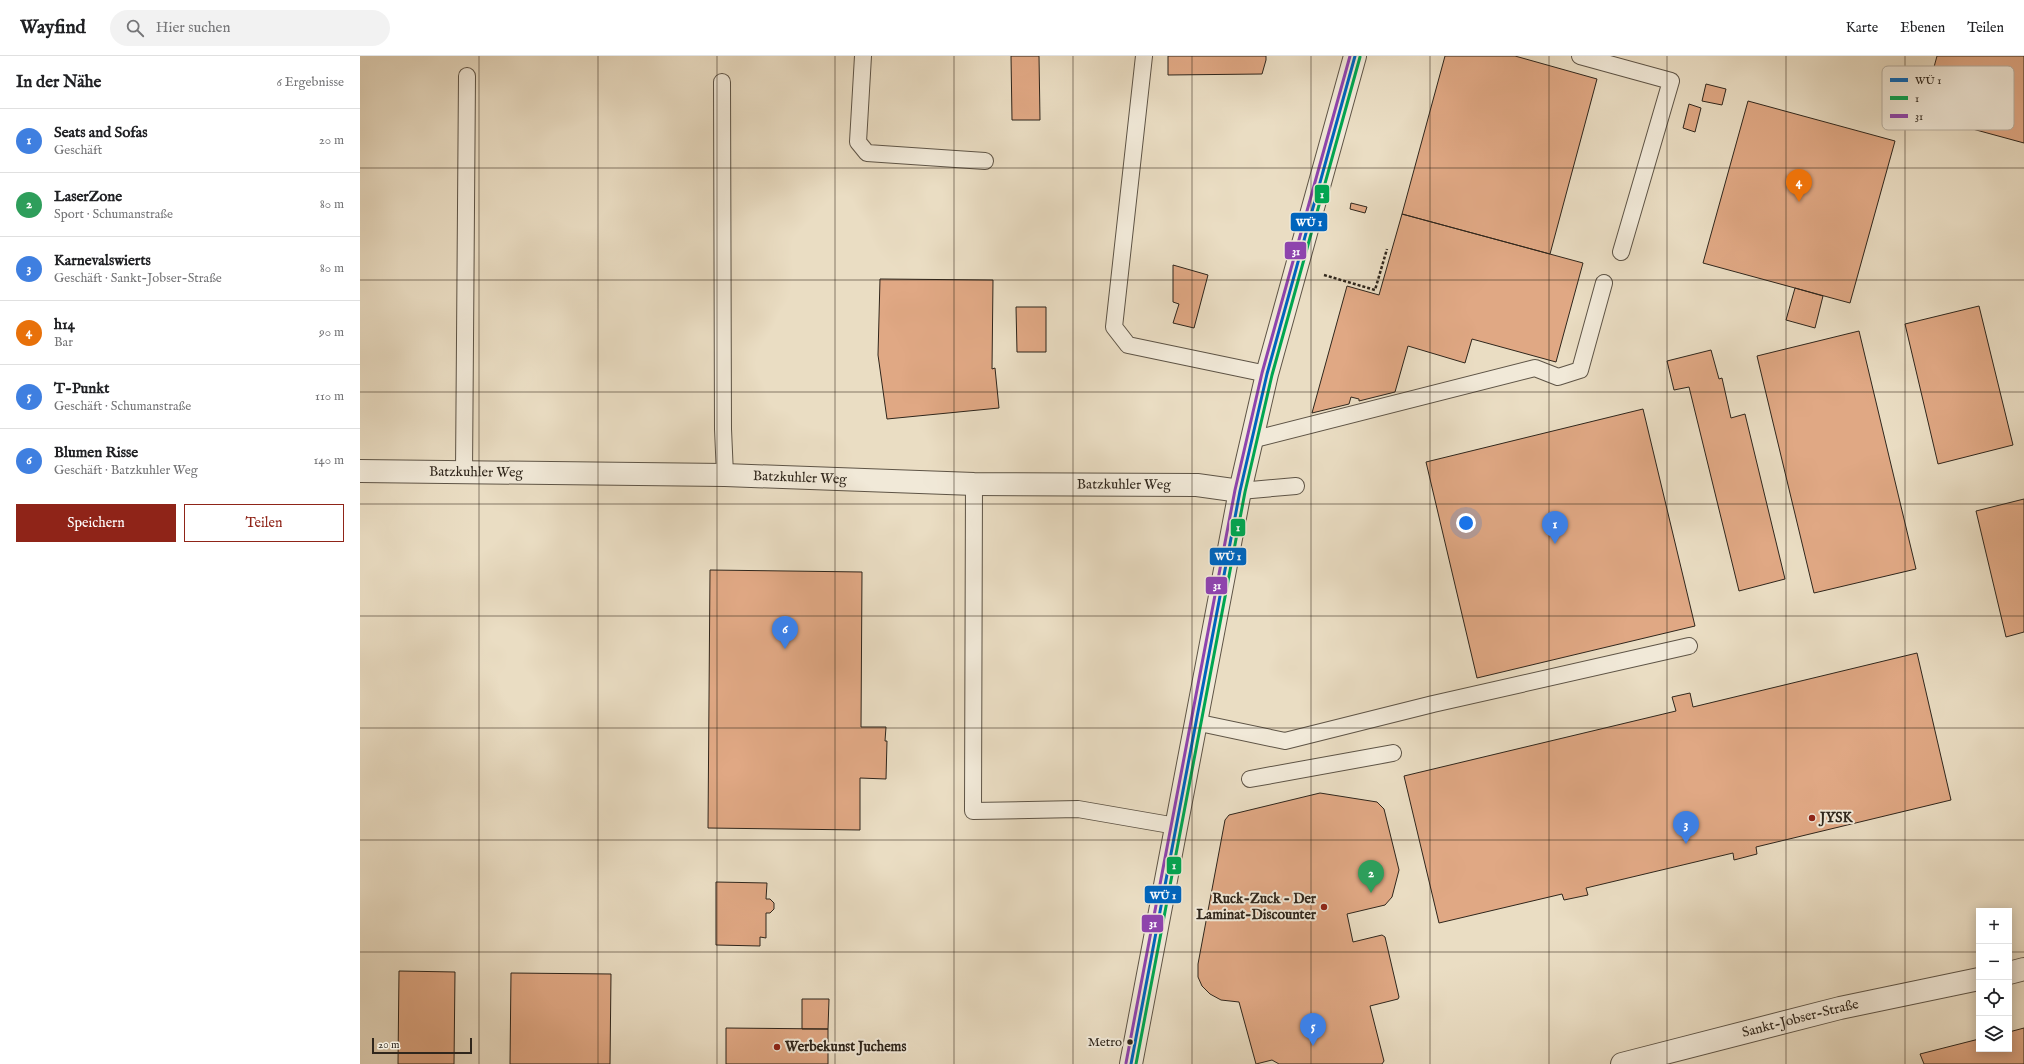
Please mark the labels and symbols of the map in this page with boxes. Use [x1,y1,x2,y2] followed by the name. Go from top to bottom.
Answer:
[1882,66,2014,130] legend
[1915,74,1941,88] text: WÜ 1
[1915,92,1919,106] text: 1
[1915,110,1923,124] text: 31
[1786,169,1812,202] pin: 4
[1314,184,1330,204] line badge: 1
[1320,188,1324,202] text: 1
[1290,212,1328,232] line badge: WÜ 1
[1295,216,1322,230] text: WÜ 1
[1284,241,1307,260] line badge: 31
[1292,245,1300,259] text: 31
[429,463,523,482] street label: Batzkuhler Weg
[753,467,848,488] street label: Batzkuhler Weg
[1077,475,1171,494] street label: Batzkuhler Weg
[1542,511,1568,544] pin: 1
[1456,513,1476,533] your location
[1230,518,1246,537] line badge: 1
[1236,521,1240,535] text: 1
[1209,547,1247,566] line badge: WÜ 1
[1214,550,1241,564] text: WÜ 1
[1205,576,1228,595] line badge: 31
[1213,579,1221,593] text: 31
[772,616,798,649] pin: 6
[1818,809,1853,827] place label: JYSK
[1673,811,1699,844] pin: 3
[1807,813,1817,823] marker: JYSK
[1166,856,1182,875] line badge: 1
[1172,859,1176,873] text: 1
[1358,860,1384,893] pin: 2
[1144,885,1182,904] line badge: WÜ 1
[1149,889,1176,903] text: WÜ 1
[1196,890,1317,924] place label: Ruck-Zuck - Der Laminat-Discounter
[1319,902,1329,912] marker: Ruck-Zuck - Der Laminat-Discounter
[1141,914,1164,933] line badge: 31
[1149,917,1157,931] text: 31
[1740,995,1861,1042] street label: Sankt-Jobser-Straße
[1300,1013,1326,1046] pin: 5
[1088,1034,1122,1051] place label: Metro
[372,1036,472,1055] scale bar
[1125,1037,1135,1047] marker: Metro
[784,1038,906,1056] place label: Werbekunst Juchems
[772,1042,782,1052] marker: Werbekunst Juchems

